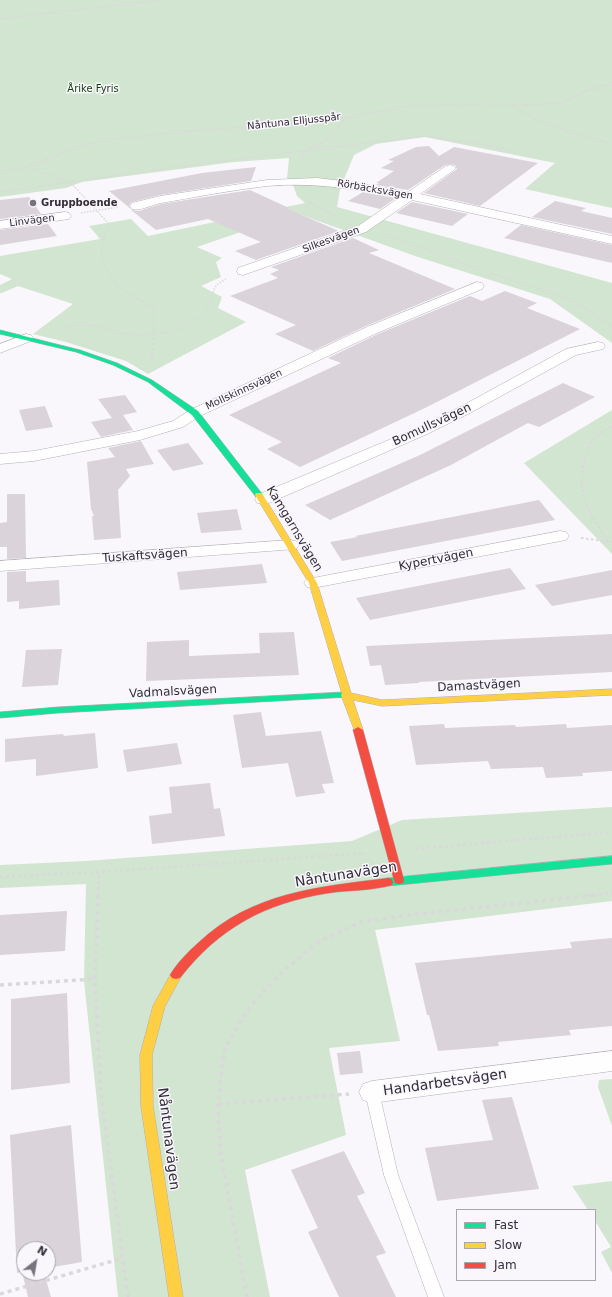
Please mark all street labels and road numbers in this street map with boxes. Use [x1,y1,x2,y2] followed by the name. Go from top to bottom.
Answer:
[247,111,341,133] street label: Nåntuna Elljusspår
[336,177,414,203] street label: Rörbäcksvägen
[9,212,55,230] street label: Linvägen
[301,224,361,256] street label: Silkesvägen
[204,367,284,413] street label: Mollskinnsvägen
[391,401,473,449] street label: Bomullsvägen
[263,484,325,574] street label: Kamgarnsvägen
[102,546,188,566] street label: Tuskaftsvägen
[397,546,475,574] street label: Kypertvägen
[437,677,521,695] street label: Damastvägen
[129,683,217,701] street label: Vadmalsvägen
[294,859,398,891] street label: Nåntunavägen
[382,1066,508,1100] street label: Handarbetsvägen
[153,1087,183,1191] street label: Nåntunavägen

